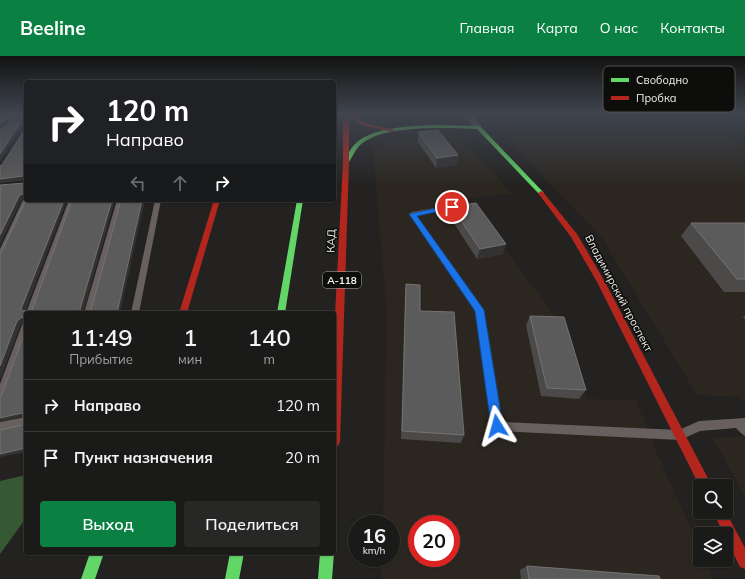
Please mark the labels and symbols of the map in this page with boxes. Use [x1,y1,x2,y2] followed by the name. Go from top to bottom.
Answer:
[603,66,735,112] legend
[636,73,689,87] text: Свободно
[636,91,677,105] text: Пробка
[435,190,469,224] pin
[324,229,338,253] street label: КАД
[582,232,656,354] street label: Владимирский проспект
[323,272,361,288] road number: А-118
[476,405,518,447] position arrow
[408,515,460,567] speed limit sign: 20

